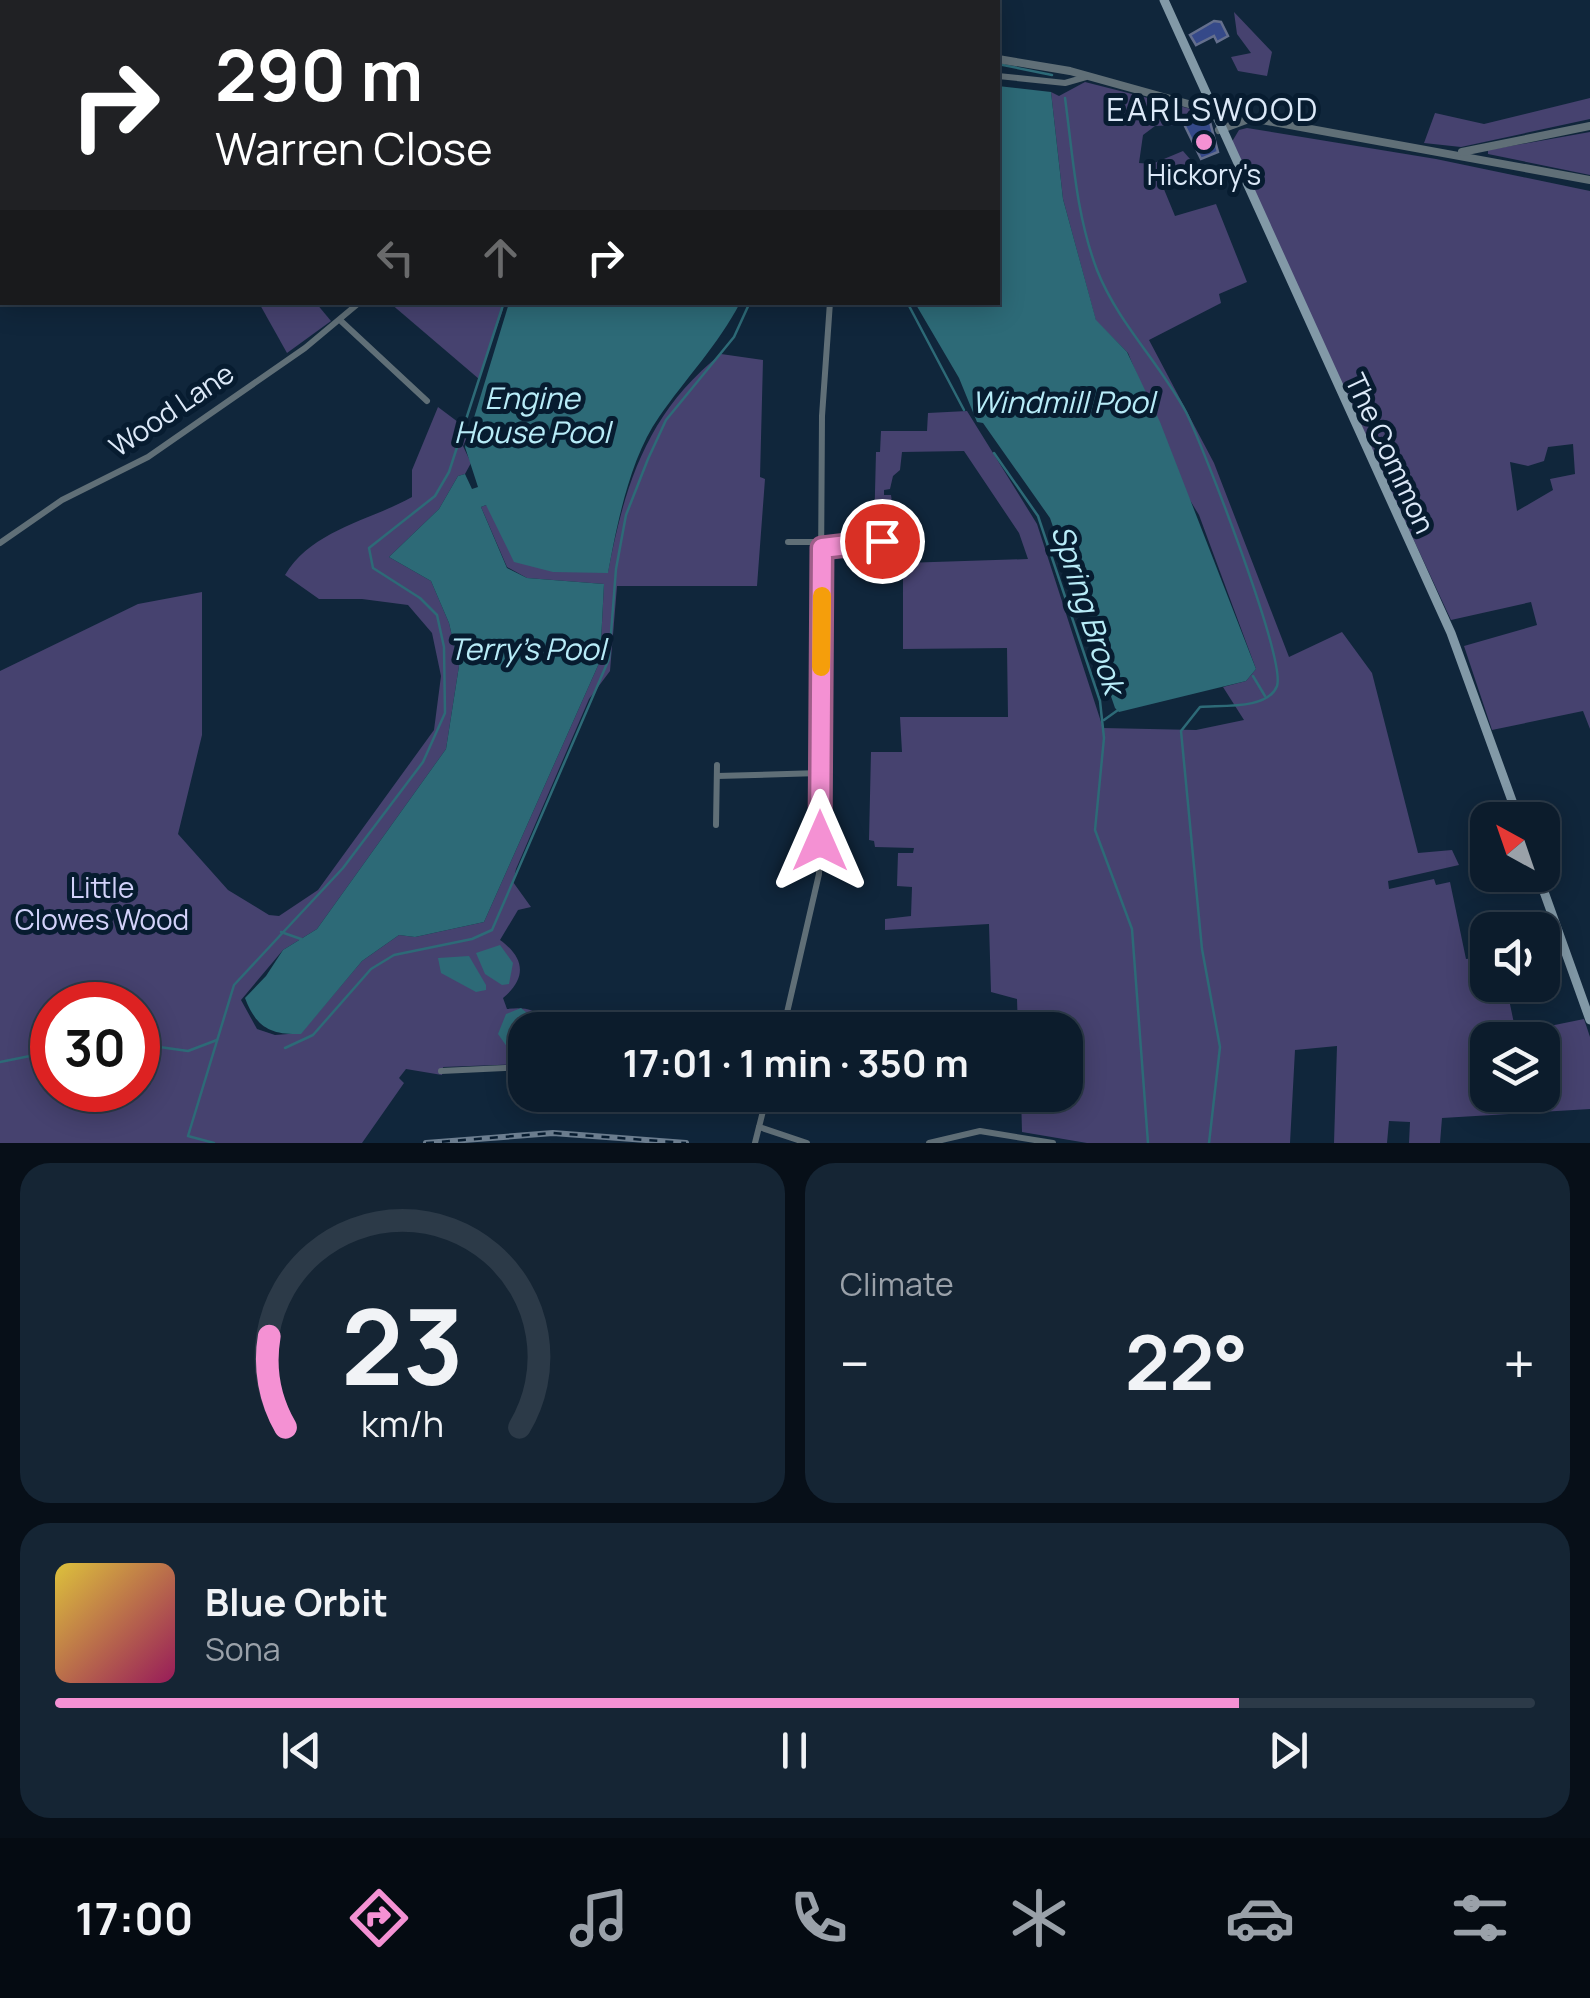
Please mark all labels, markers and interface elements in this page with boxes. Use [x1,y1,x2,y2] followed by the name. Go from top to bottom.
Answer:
[215,26,423,122] text: 290 m
[50,40,180,170] icon: right
[1106,87,1320,131] district label: EARLSWOOD
[215,117,492,179] text: Warren Close
[1193,131,1215,153] marker: Hickory's
[1147,155,1261,193] place label: Hickory's
[368,230,423,285] icon: left
[473,230,528,285] icon: ahead
[578,230,633,285] icon: right
[101,353,241,465] street label: Wood Lane
[1337,367,1445,539] street label: The Common
[454,377,614,452] water label: Engine House Pool
[972,381,1158,422] water label: Windmill Pool
[840,499,925,584] pin
[855,514,910,569] icon: arrive
[1042,519,1137,702] water label: Spring Brook
[449,628,609,669] water label: Terry's Pool
[768,789,872,893] position arrow
[1470,802,1560,892] north arrow
[1470,802,1560,1112] map controls
[15,868,189,938] park label: Little Clowes Wood
[1470,912,1560,1002] button: sound
[30,982,160,1112] speed limit sign: 30
[1470,1022,1560,1112] button: layers
[622,1036,969,1088] text: 17:01 · 1 min · 350 m
[840,1262,954,1306] text: Climate
[341,1274,464,1416] text: 23
[1125,1310,1248,1413] text: 22°
[840,1325,870,1401] text: −
[1503,1325,1535,1401] text: +
[361,1399,444,1448] text: km/h
[205,1575,388,1627] text: Blue Orbit
[205,1627,280,1671] text: Sona
[274,1723,329,1778] icon: previous
[767,1723,822,1778] icon: pause
[1261,1723,1316,1778] icon: next
[344,1883,414,1953] icon: directions
[564,1883,634,1953] icon: music
[784,1883,854,1953] icon: phone
[1004,1883,1074,1953] icon: climate
[1225,1883,1295,1953] icon: car
[1445,1883,1515,1953] icon: filters
[75,1887,193,1949] text: 17:00

